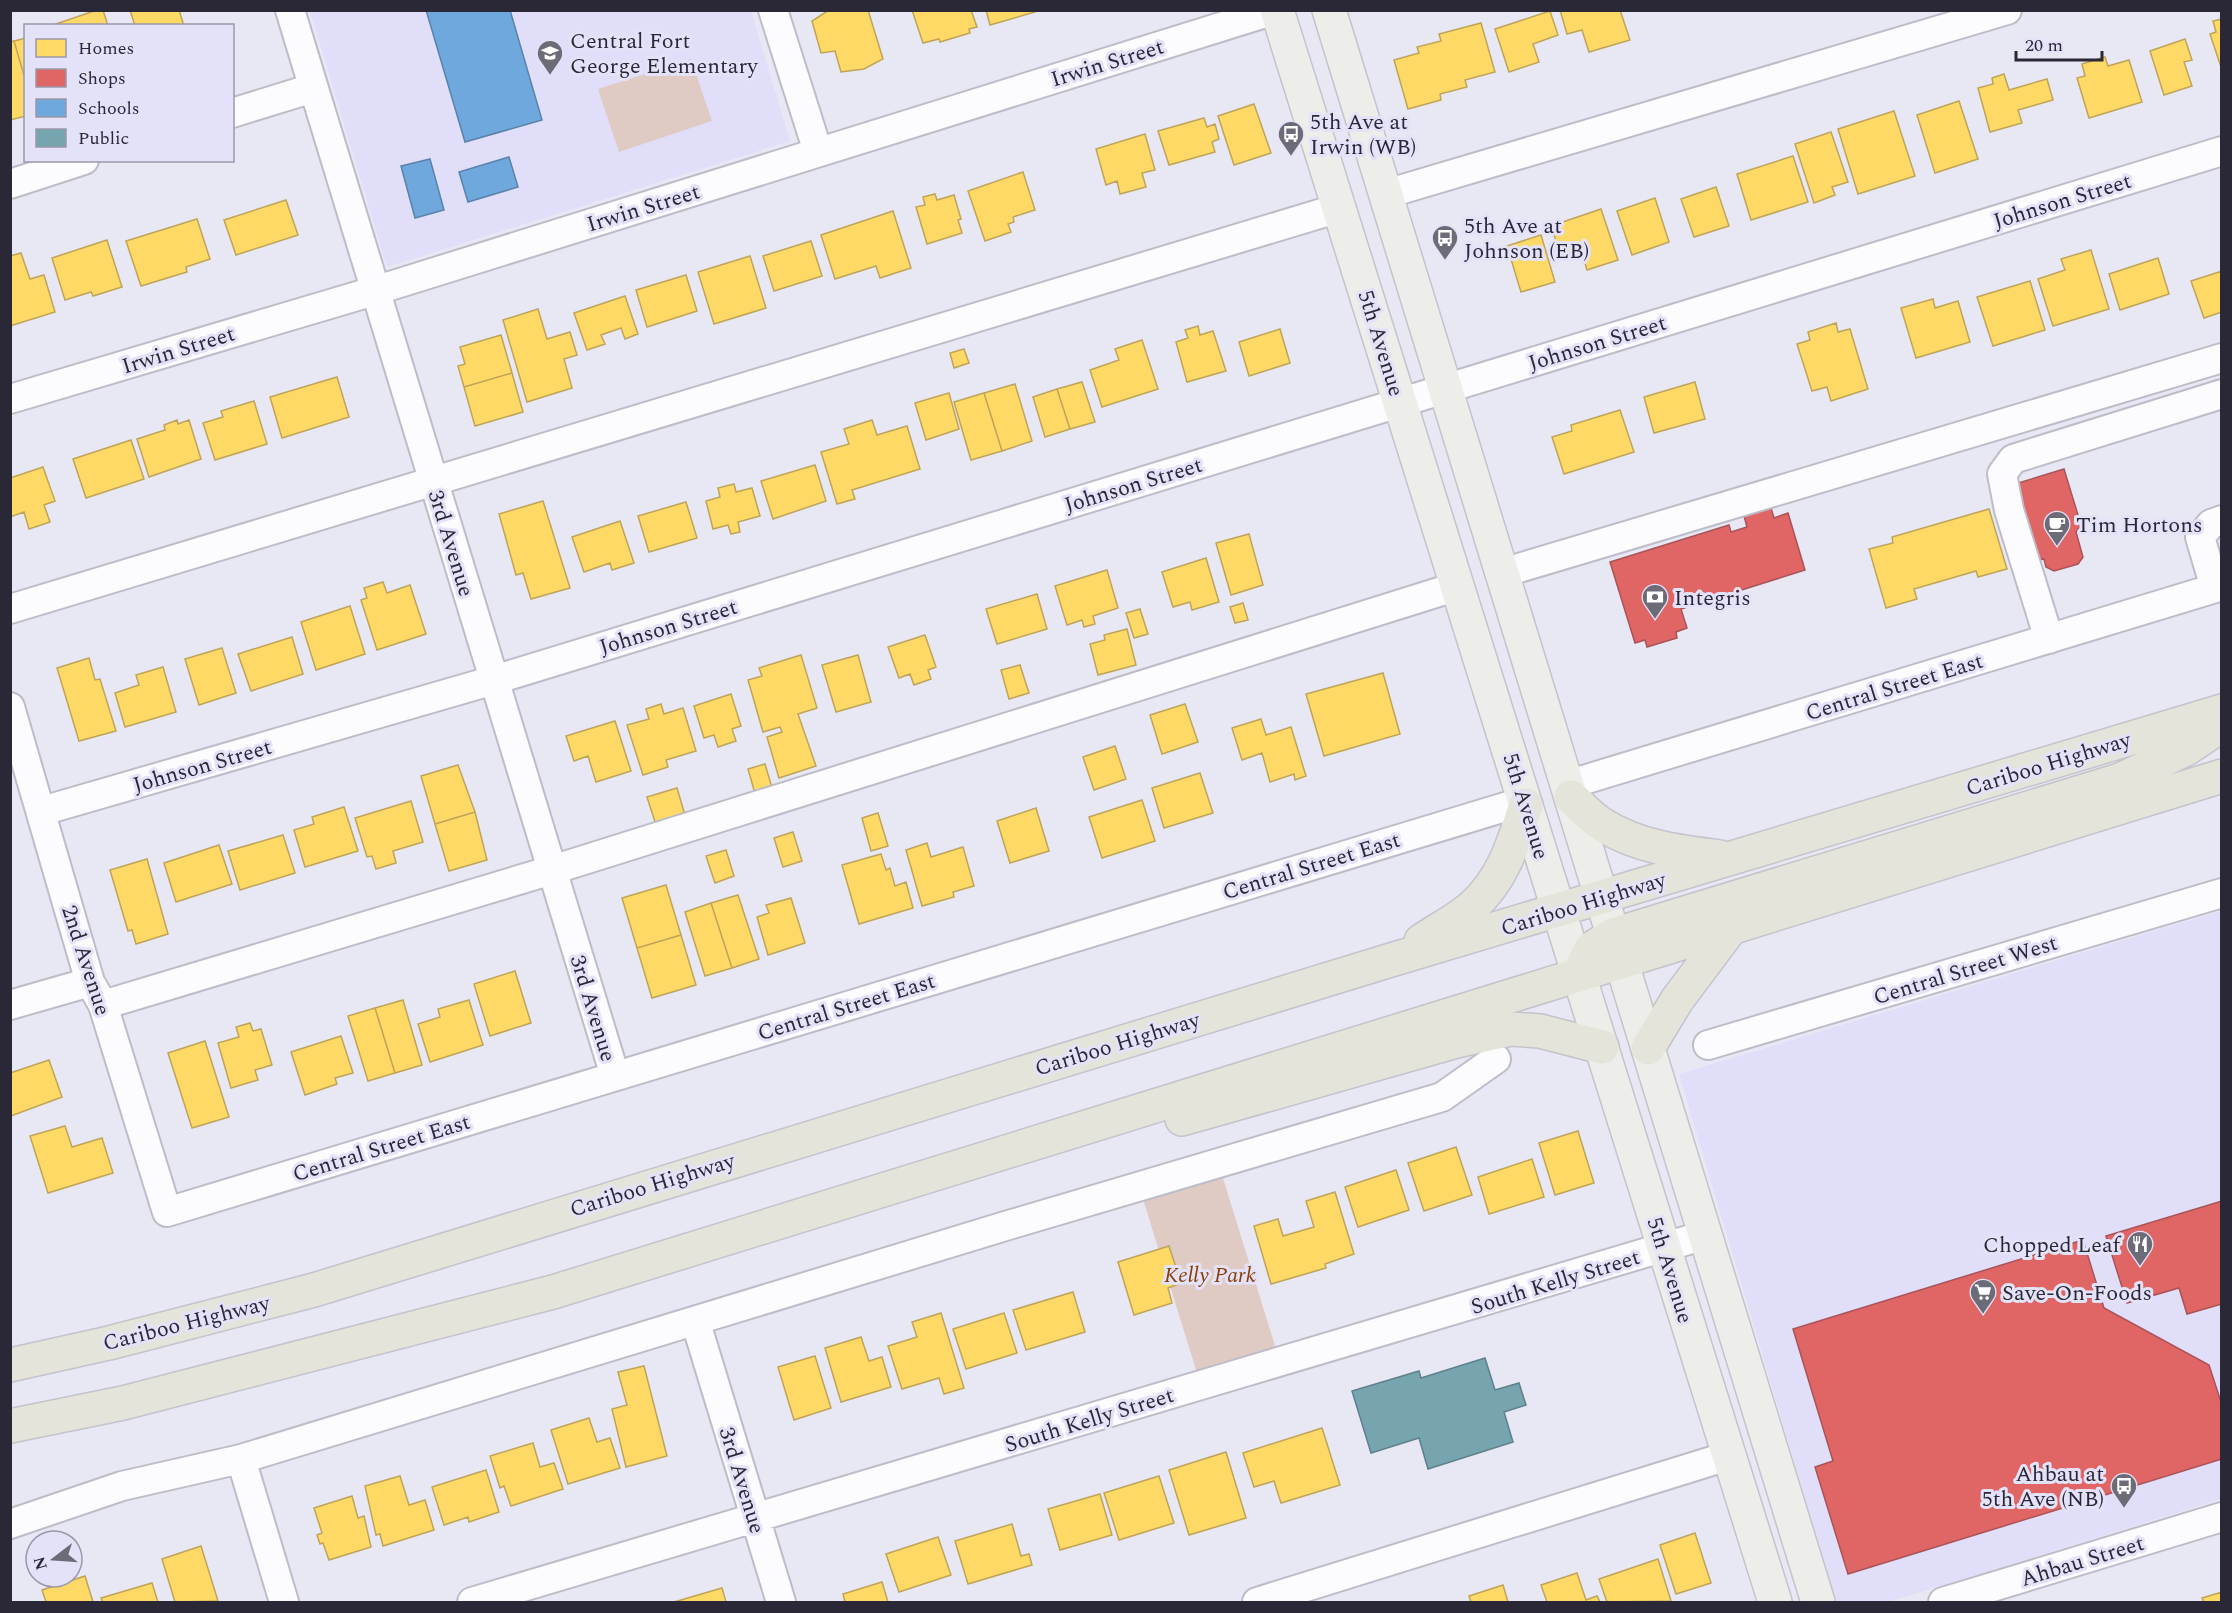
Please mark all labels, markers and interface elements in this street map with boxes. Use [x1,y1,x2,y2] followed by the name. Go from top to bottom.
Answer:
[24,24,234,162] legend
[2016,24,2102,62] scale bar
[570,25,759,83] place label: Central Fort George Elementary
[1047,31,1168,96] street label: Irwin Street
[2025,32,2063,59] text: 20 m
[78,35,134,62] text: Homes
[535,38,565,76] school or university icon: Central Fort George Elementary
[78,65,126,92] text: Shops
[78,95,140,122] text: Schools
[1310,106,1416,164] place label: 5th Ave at Irwin (WB)
[1276,119,1306,157] bus stop icon: 5th Ave at Irwin (WB)
[78,125,129,152] text: Public
[1989,165,2136,238] street label: Johnson Street
[583,176,704,241] street label: Irwin Street
[1464,210,1589,268] place label: 5th Ave at Johnson (EB)
[1430,223,1460,261] bus stop icon: 5th Ave at Johnson (EB)
[1349,286,1412,401] street label: 5th Avenue
[1524,307,1671,380] street label: Johnson Street
[118,318,239,383] street label: Irwin Street
[1060,449,1207,522] street label: Johnson Street
[419,486,482,601] street label: 3rd Avenue
[2042,509,2072,547] cafe icon: Tim Hortons
[2076,509,2203,542] place label: Tim Hortons
[1640,582,1670,620] bank icon: Integris
[1674,582,1751,615] place label: Integris
[595,591,742,664] street label: Johnson Street
[1801,645,1988,730] street label: Central Street East
[1962,723,2136,805] street label: Cariboo Highway
[129,731,276,802] street label: Johnson Street
[1494,749,1557,864] street label: 5th Avenue
[1218,824,1405,909] street label: Central Street East
[1497,863,1671,945] street label: Cariboo Highway
[52,901,119,1020] street label: 2nd Avenue
[1869,927,2062,1014] street label: Central Street West
[561,951,624,1066] street label: 3rd Avenue
[753,965,940,1050] street label: Central Street East
[1031,1003,1205,1085] street label: Cariboo Highway
[288,1106,475,1191] street label: Central Street East
[566,1144,740,1226] street label: Cariboo Highway
[1638,1213,1701,1328] street label: 5th Avenue
[1983,1229,2121,1262] place label: Chopped Leaf
[2125,1229,2155,1267] restaurant icon: Chopped Leaf
[1467,1241,1644,1324] street label: South Kelly Street
[1164,1259,1256,1292] park label: Kelly Park
[1968,1277,1998,1315] supermarket icon: Save-On-Foods
[2002,1277,2152,1310] place label: Save-On-Foods
[99,1286,275,1360] street label: Cariboo Highway
[1001,1379,1178,1462] street label: South Kelly Street
[710,1423,773,1538] street label: 3rd Avenue
[1982,1458,2104,1516] place label: Ahbau at 5th Ave (NB)
[2109,1471,2139,1509] bus stop icon: Ahbau at 5th Ave (NB)
[2017,1527,2148,1596] street label: Ahbau Street
[24,1529,84,1589] north arrow
[27,1553,54,1573] text: N

